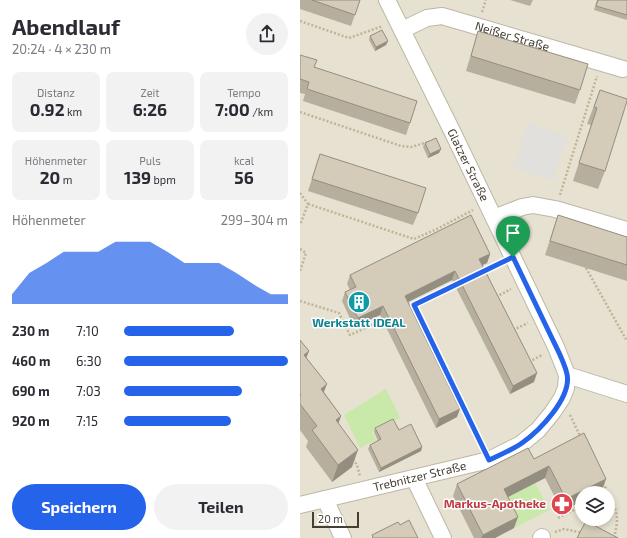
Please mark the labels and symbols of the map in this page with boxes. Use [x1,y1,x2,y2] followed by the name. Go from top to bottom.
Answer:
[474,18,551,53] street label: Neißer Straße
[445,126,493,203] street label: Glatzer Straße
[496,216,530,257] pin
[346,289,372,315] building icon: Werkstatt IDEAL
[312,315,406,329] place label: Werkstatt IDEAL
[371,458,467,493] street label: Trebnitzer Straße
[549,491,575,517] pharmacy icon: Markus-Apotheke
[444,496,546,510] place label: Markus-Apotheke
[312,510,359,529] scale bar

